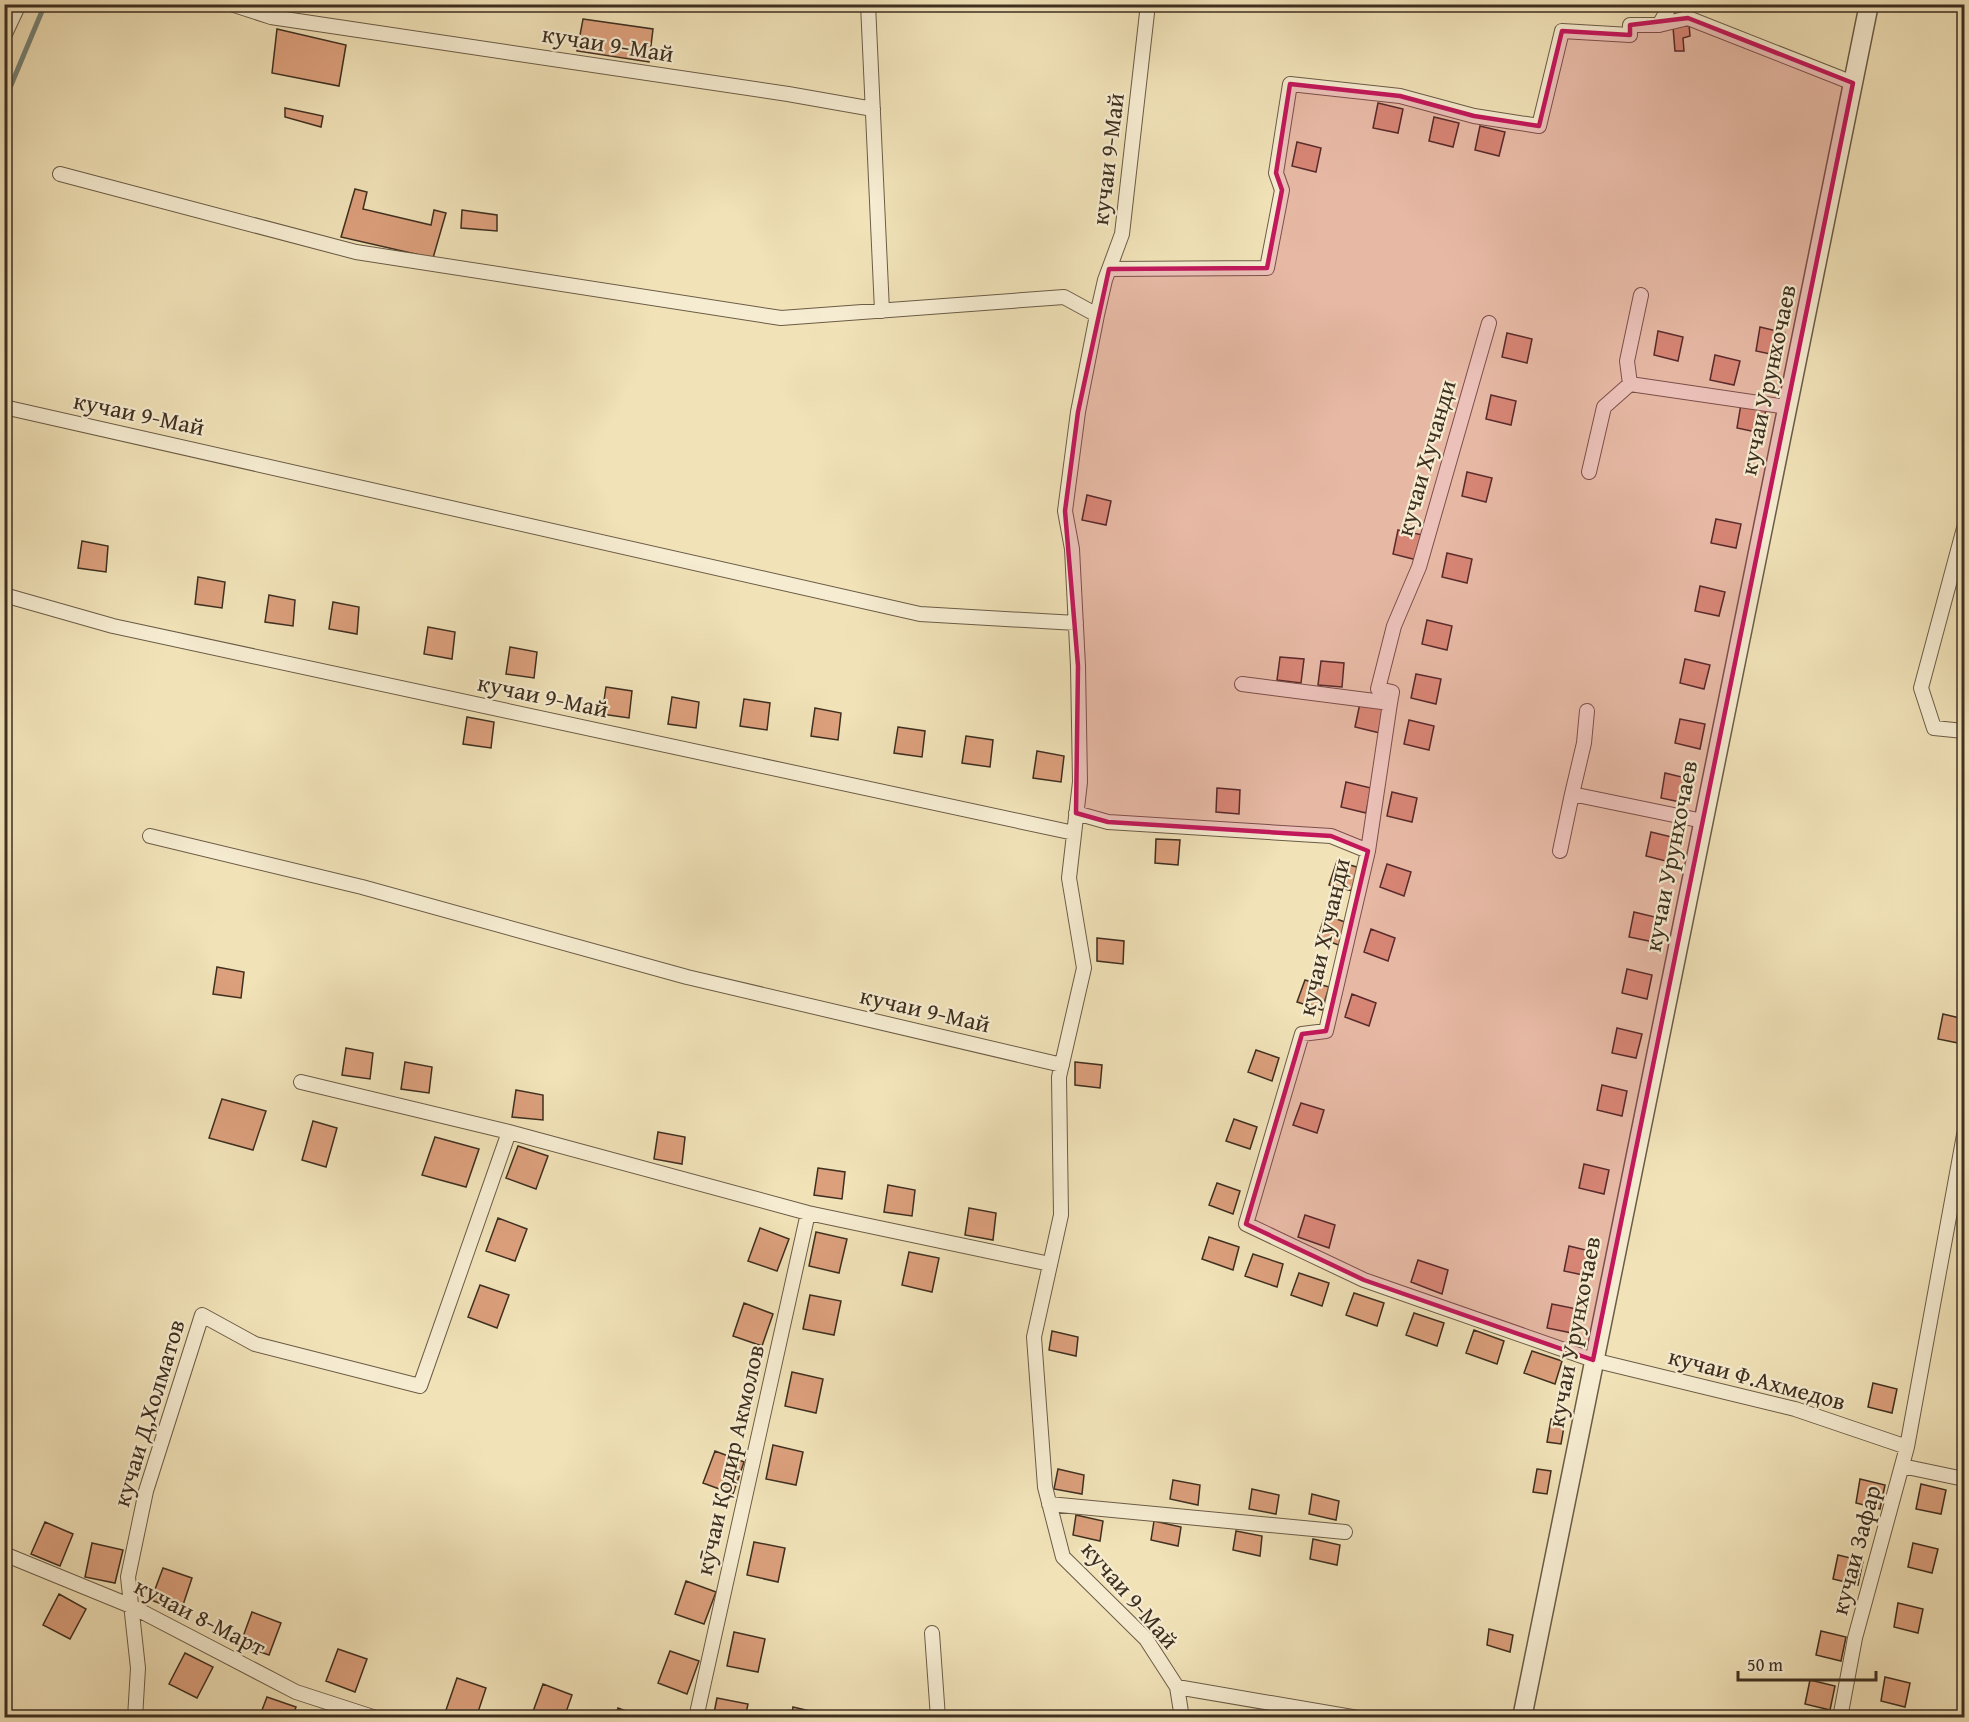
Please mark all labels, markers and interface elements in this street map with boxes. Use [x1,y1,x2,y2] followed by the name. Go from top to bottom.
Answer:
[540,16,676,71] street label: кучаи 9-Май
[1082,91,1133,227] street label: кучаи 9-Май
[1730,281,1805,478] street label: кучаи Урунхочаев
[1386,376,1465,540] street label: кучаи Хучанди
[70,383,208,444] street label: кучаи 9-Май
[474,665,612,726] street label: кучаи 9-Май
[1635,757,1706,954] street label: кучаи Урунхочаев
[1288,854,1359,1019] street label: кучаи Хучанди
[856,978,994,1042] street label: кучаи 9-Май
[1538,1233,1609,1430] street label: кучаи Урунхочаев
[103,1315,194,1511] street label: кучаи Д,Холматов
[1665,1338,1850,1419] street label: кучаи Ф.Ахмедов
[686,1341,773,1578] street label: кӯчаи Қодир Акмолов
[1821,1481,1890,1619] street label: кучаи Зафар
[1074,1533,1187,1656] street label: кучаи 9-Май
[128,1568,272,1665] street label: кучаи 8-Март
[1738,1644,1876,1682] scale bar
[1747,1651,1783,1678] text: 50 m

